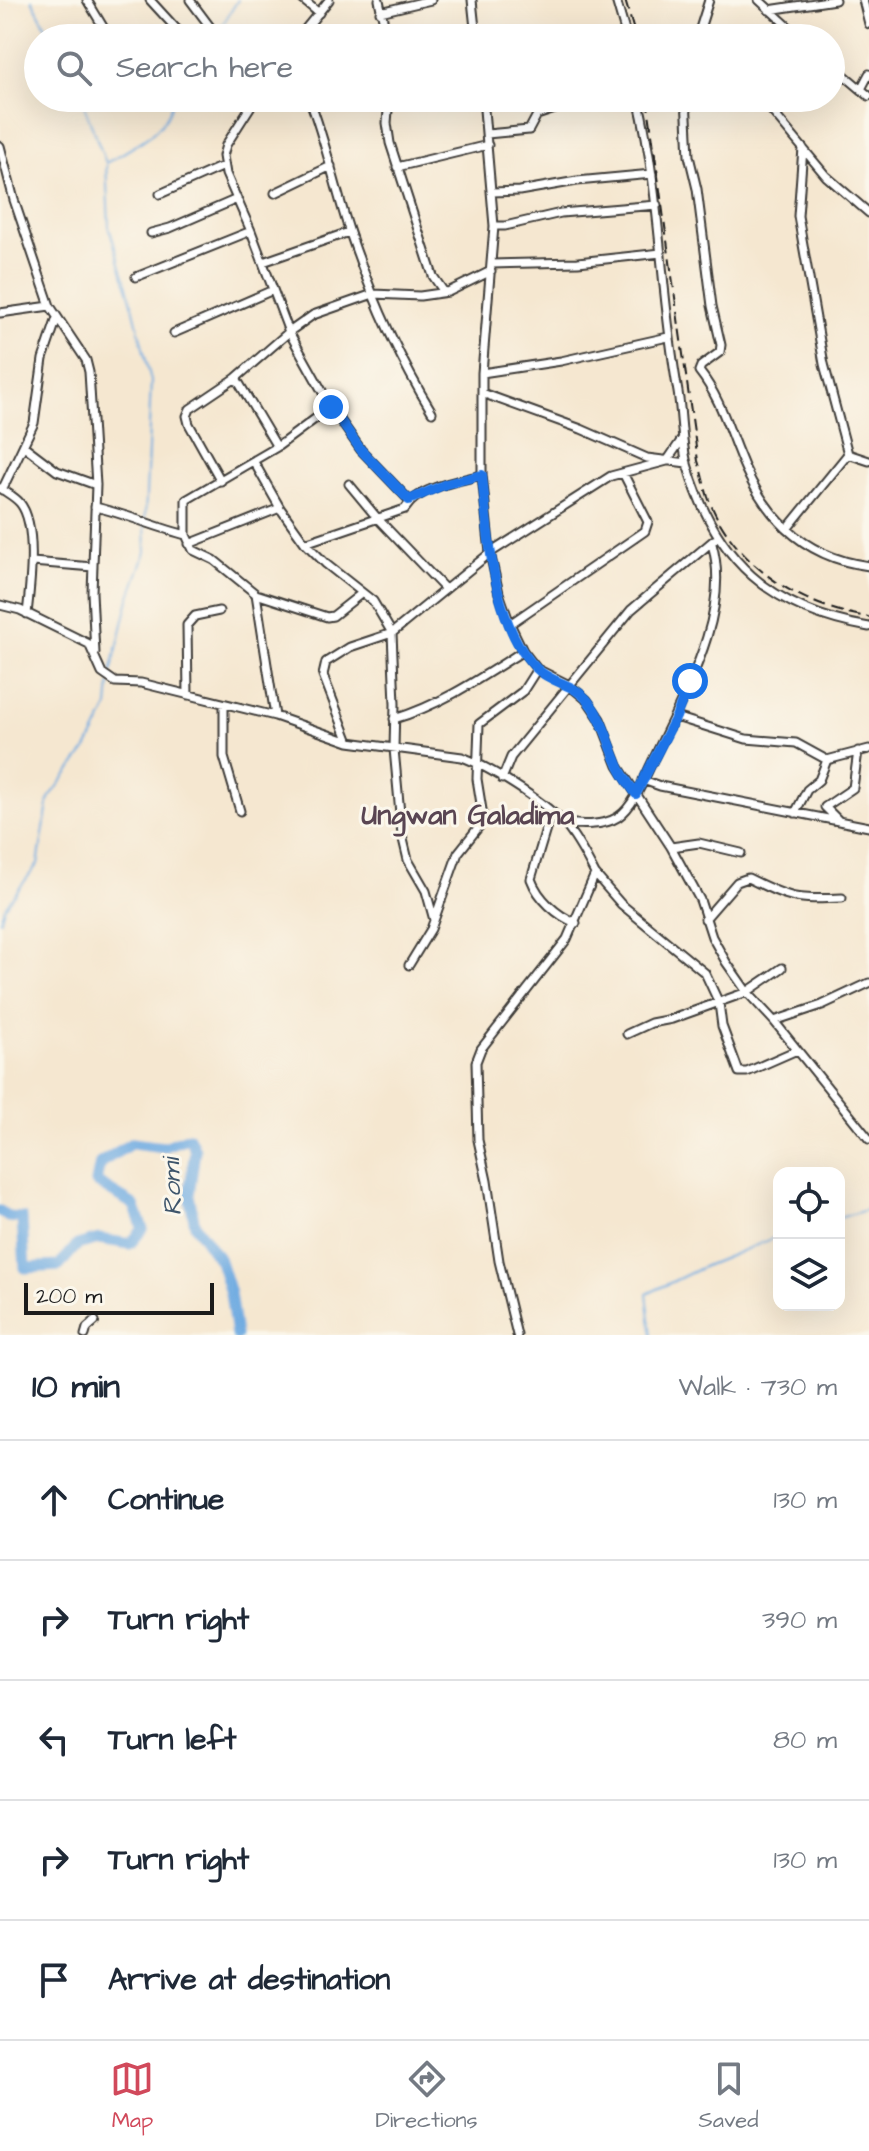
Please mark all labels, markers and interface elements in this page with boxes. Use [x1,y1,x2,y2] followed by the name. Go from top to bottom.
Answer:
[24,24,845,112] search box
[52,46,96,90] icon: search
[116,47,293,89] text: Search here
[313,389,349,425] route end
[672,663,708,699] route start
[361,796,575,837] district label: Ungwan Galadima
[153,1155,191,1216] water label: Romi
[773,1167,845,1311] map controls
[773,1167,845,1239] button: locate
[773,1239,845,1311] button: layers
[24,1279,214,1315] scale bar
[36,1281,102,1312] text: 200 m
[32,1363,120,1411] text: 10 min
[679,1369,837,1405] text: Walk · 730 m
[32,1478,76,1522] icon: ahead
[108,1479,224,1521] text: Continue
[773,1482,837,1518] text: 130 m
[32,1598,76,1642] icon: right
[108,1599,249,1641] text: Turn right
[762,1602,837,1638] text: 390 m
[32,1718,76,1762] icon: left
[108,1719,236,1761] text: Turn left
[773,1722,837,1758] text: 80 m
[32,1838,76,1882] icon: right
[108,1839,249,1881] text: Turn right
[773,1842,837,1878] text: 130 m
[32,1958,76,2002] icon: arrive
[108,1959,390,2001] text: Arrive at destination
[110,2057,154,2136] tab: Map
[375,2057,478,2136] tab: Directions
[699,2057,759,2136] tab: Saved

